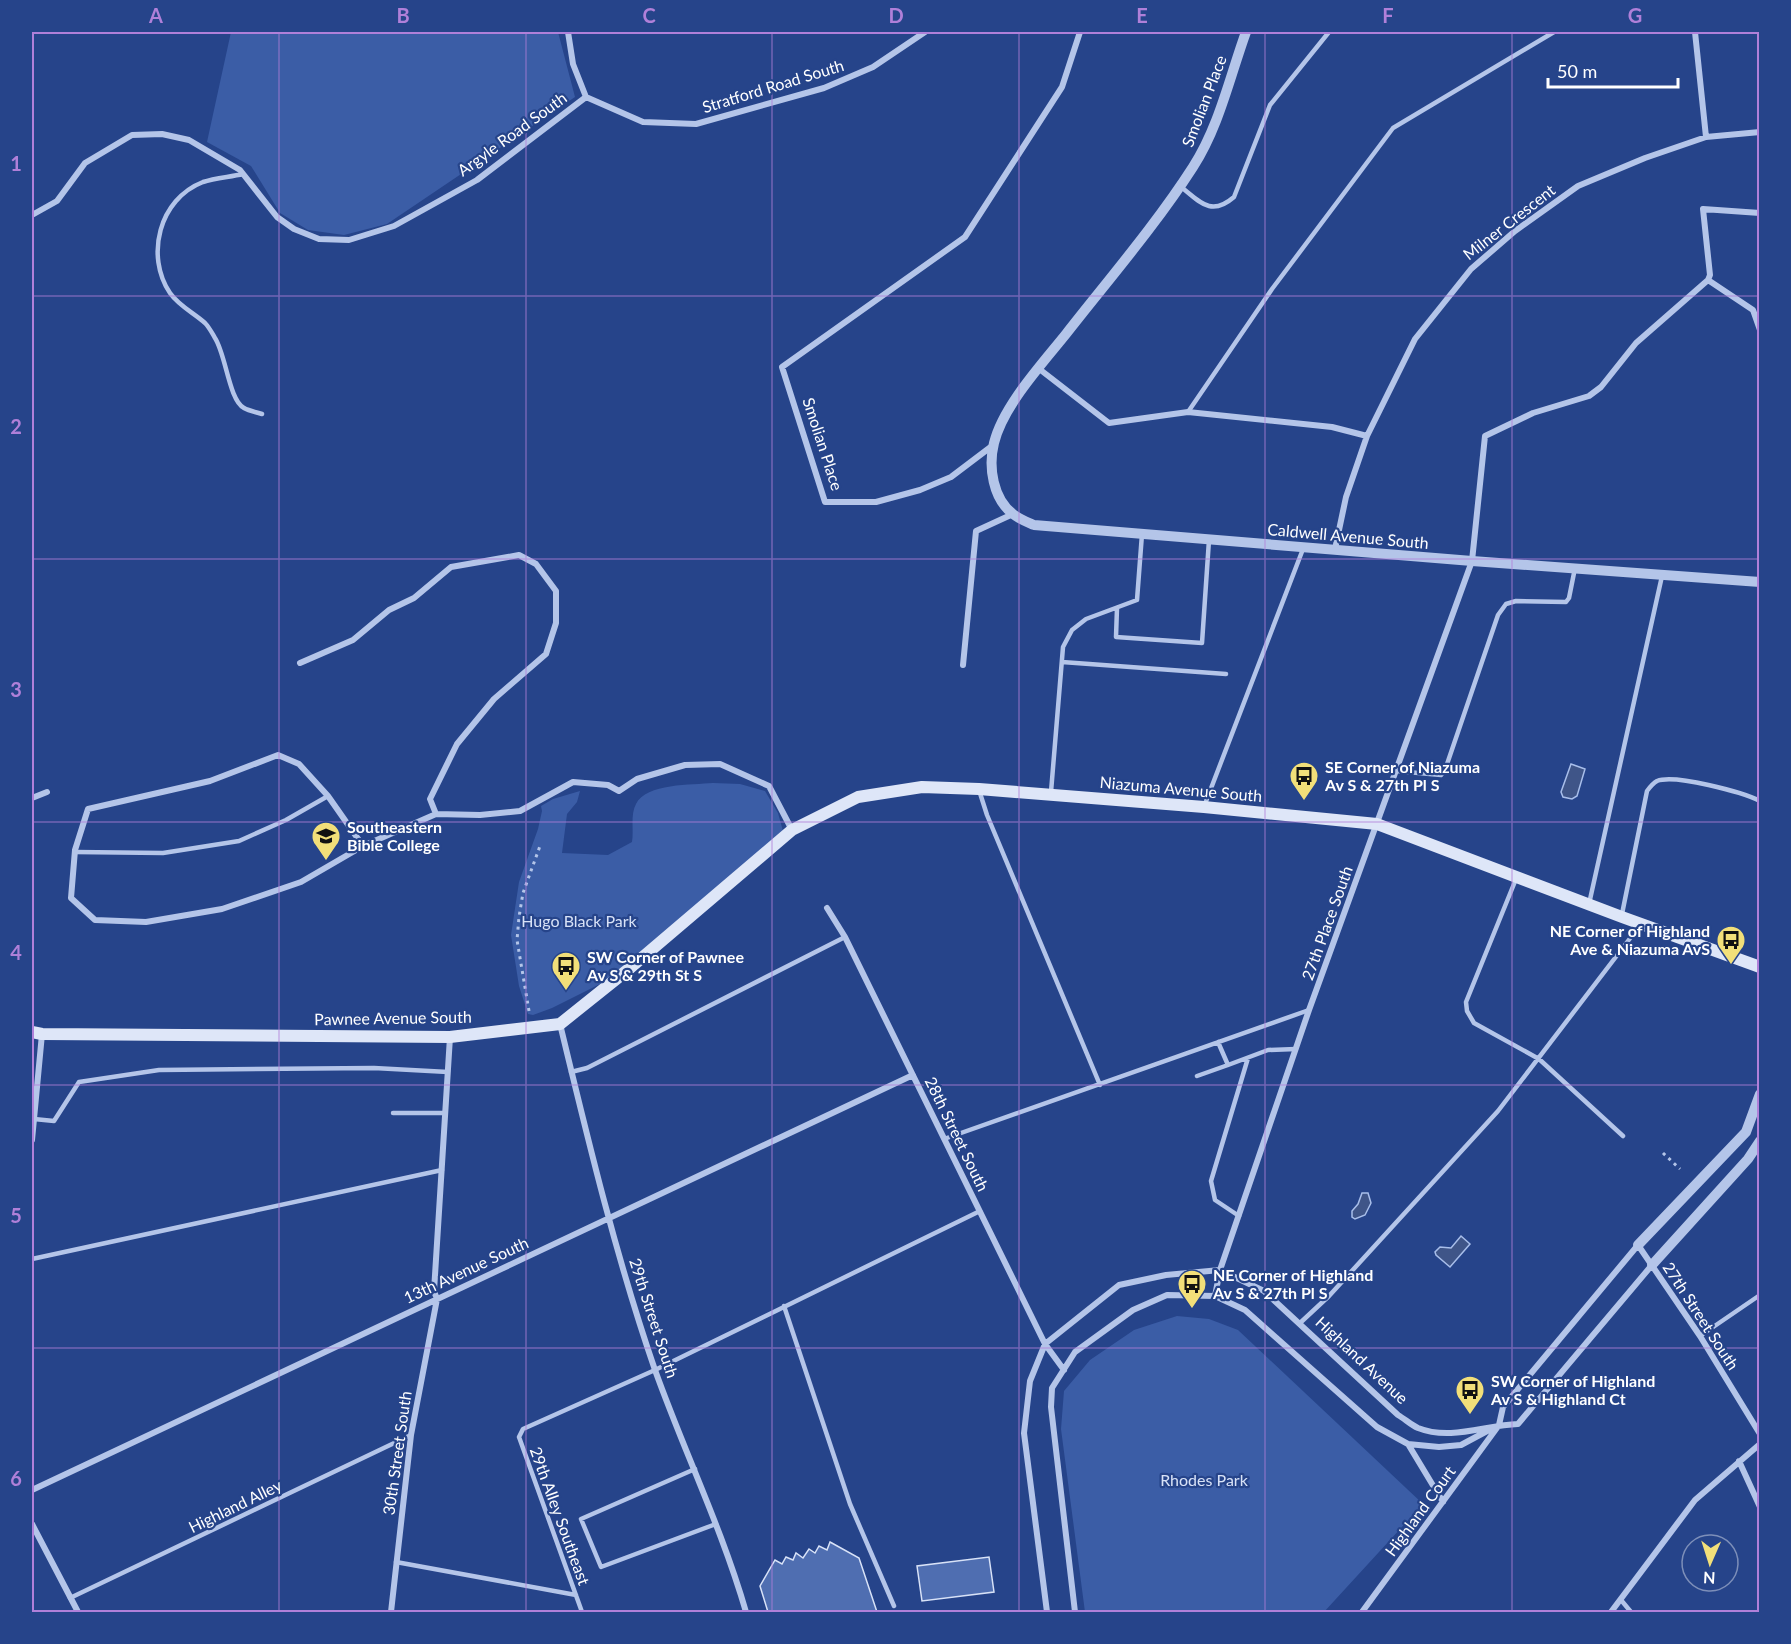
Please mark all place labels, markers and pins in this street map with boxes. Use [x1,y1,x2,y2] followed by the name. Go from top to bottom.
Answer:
[1324,757,1480,794] place label: SE Corner of Niazuma Av S & 27th Pl S
[1288,760,1320,802] bus stop icon: SE Corner of Niazuma Av S & 27th Pl S
[347,817,442,854] place label: Southeastern Bible College
[310,820,342,862] school or university icon: Southeastern Bible College
[1550,921,1710,958] place label: NE Corner of Highland Ave & Niazuma AvS
[1715,924,1747,966] bus stop icon: NE Corner of Highland Ave & Niazuma AvS
[586,947,744,984] place label: SW Corner of Pawnee Av S & 29th St S
[550,950,582,992] bus stop icon: SW Corner of Pawnee Av S & 29th St S
[1212,1265,1373,1302] place label: NE Corner of Highland Av S & 27th Pl S
[1176,1268,1208,1310] bus stop icon: NE Corner of Highland Av S & 27th Pl S
[1490,1371,1655,1408] place label: SW Corner of Highland Av S & Highland Ct
[1454,1374,1486,1416] bus stop icon: SW Corner of Highland Av S & Highland Ct

